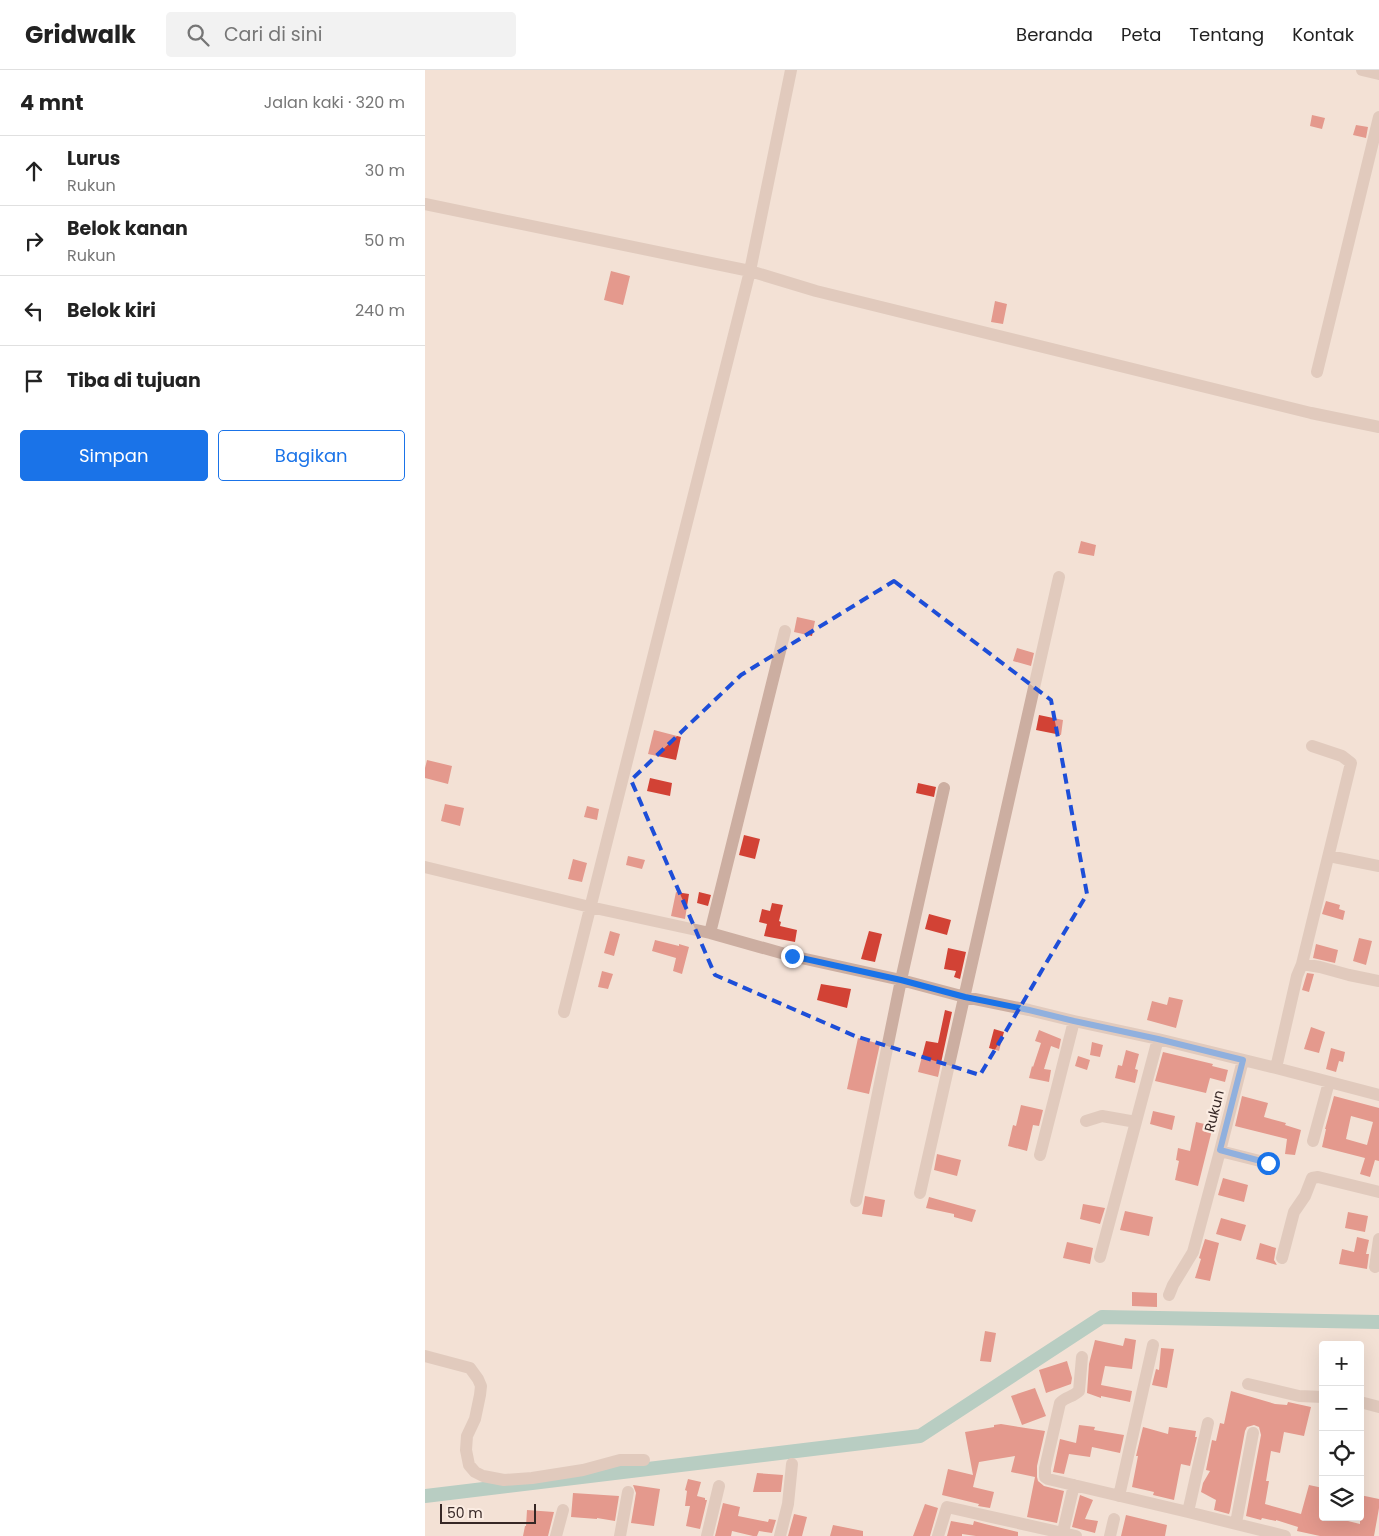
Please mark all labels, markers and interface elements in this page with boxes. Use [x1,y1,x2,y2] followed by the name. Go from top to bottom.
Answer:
[166,12,516,57] search box
[25,18,136,51] text: Gridwalk
[184,21,212,49] icon: search
[224,21,322,48] text: Cari di sini
[1016,22,1093,47] text: Beranda
[1121,22,1161,47] text: Peta
[1189,22,1264,47] text: Tentang
[1292,22,1354,47] text: Kontak
[20,88,84,117] text: 4 mnt
[264,91,405,114] text: Jalan kaki · 320 m
[67,145,120,172] text: Lurus
[20,157,48,185] icon: ahead
[365,159,405,182] text: 30 m
[67,174,116,197] text: Rukun
[67,215,188,242] text: Belok kanan
[20,227,48,255] icon: right
[364,229,405,252] text: 50 m
[67,244,116,267] text: Rukun
[20,297,48,325] icon: left
[67,297,156,324] text: Belok kiri
[355,299,405,322] text: 240 m
[20,367,48,395] icon: arrive
[67,367,201,394] text: Tiba di tujuan
[20,430,208,481] button: Simpan
[218,430,405,481] button: Bagikan
[781,945,804,968] route end
[1199,1088,1229,1134] street label: Rukun
[1257,1152,1280,1175] route start
[1319,1341,1364,1521] map controls
[1319,1341,1364,1386] button: +
[1319,1386,1364,1431] button: −
[1319,1431,1364,1476] button: locate
[1319,1476,1364,1521] button: layers
[440,1501,536,1524] scale bar
[447,1503,483,1523] text: 50 m

